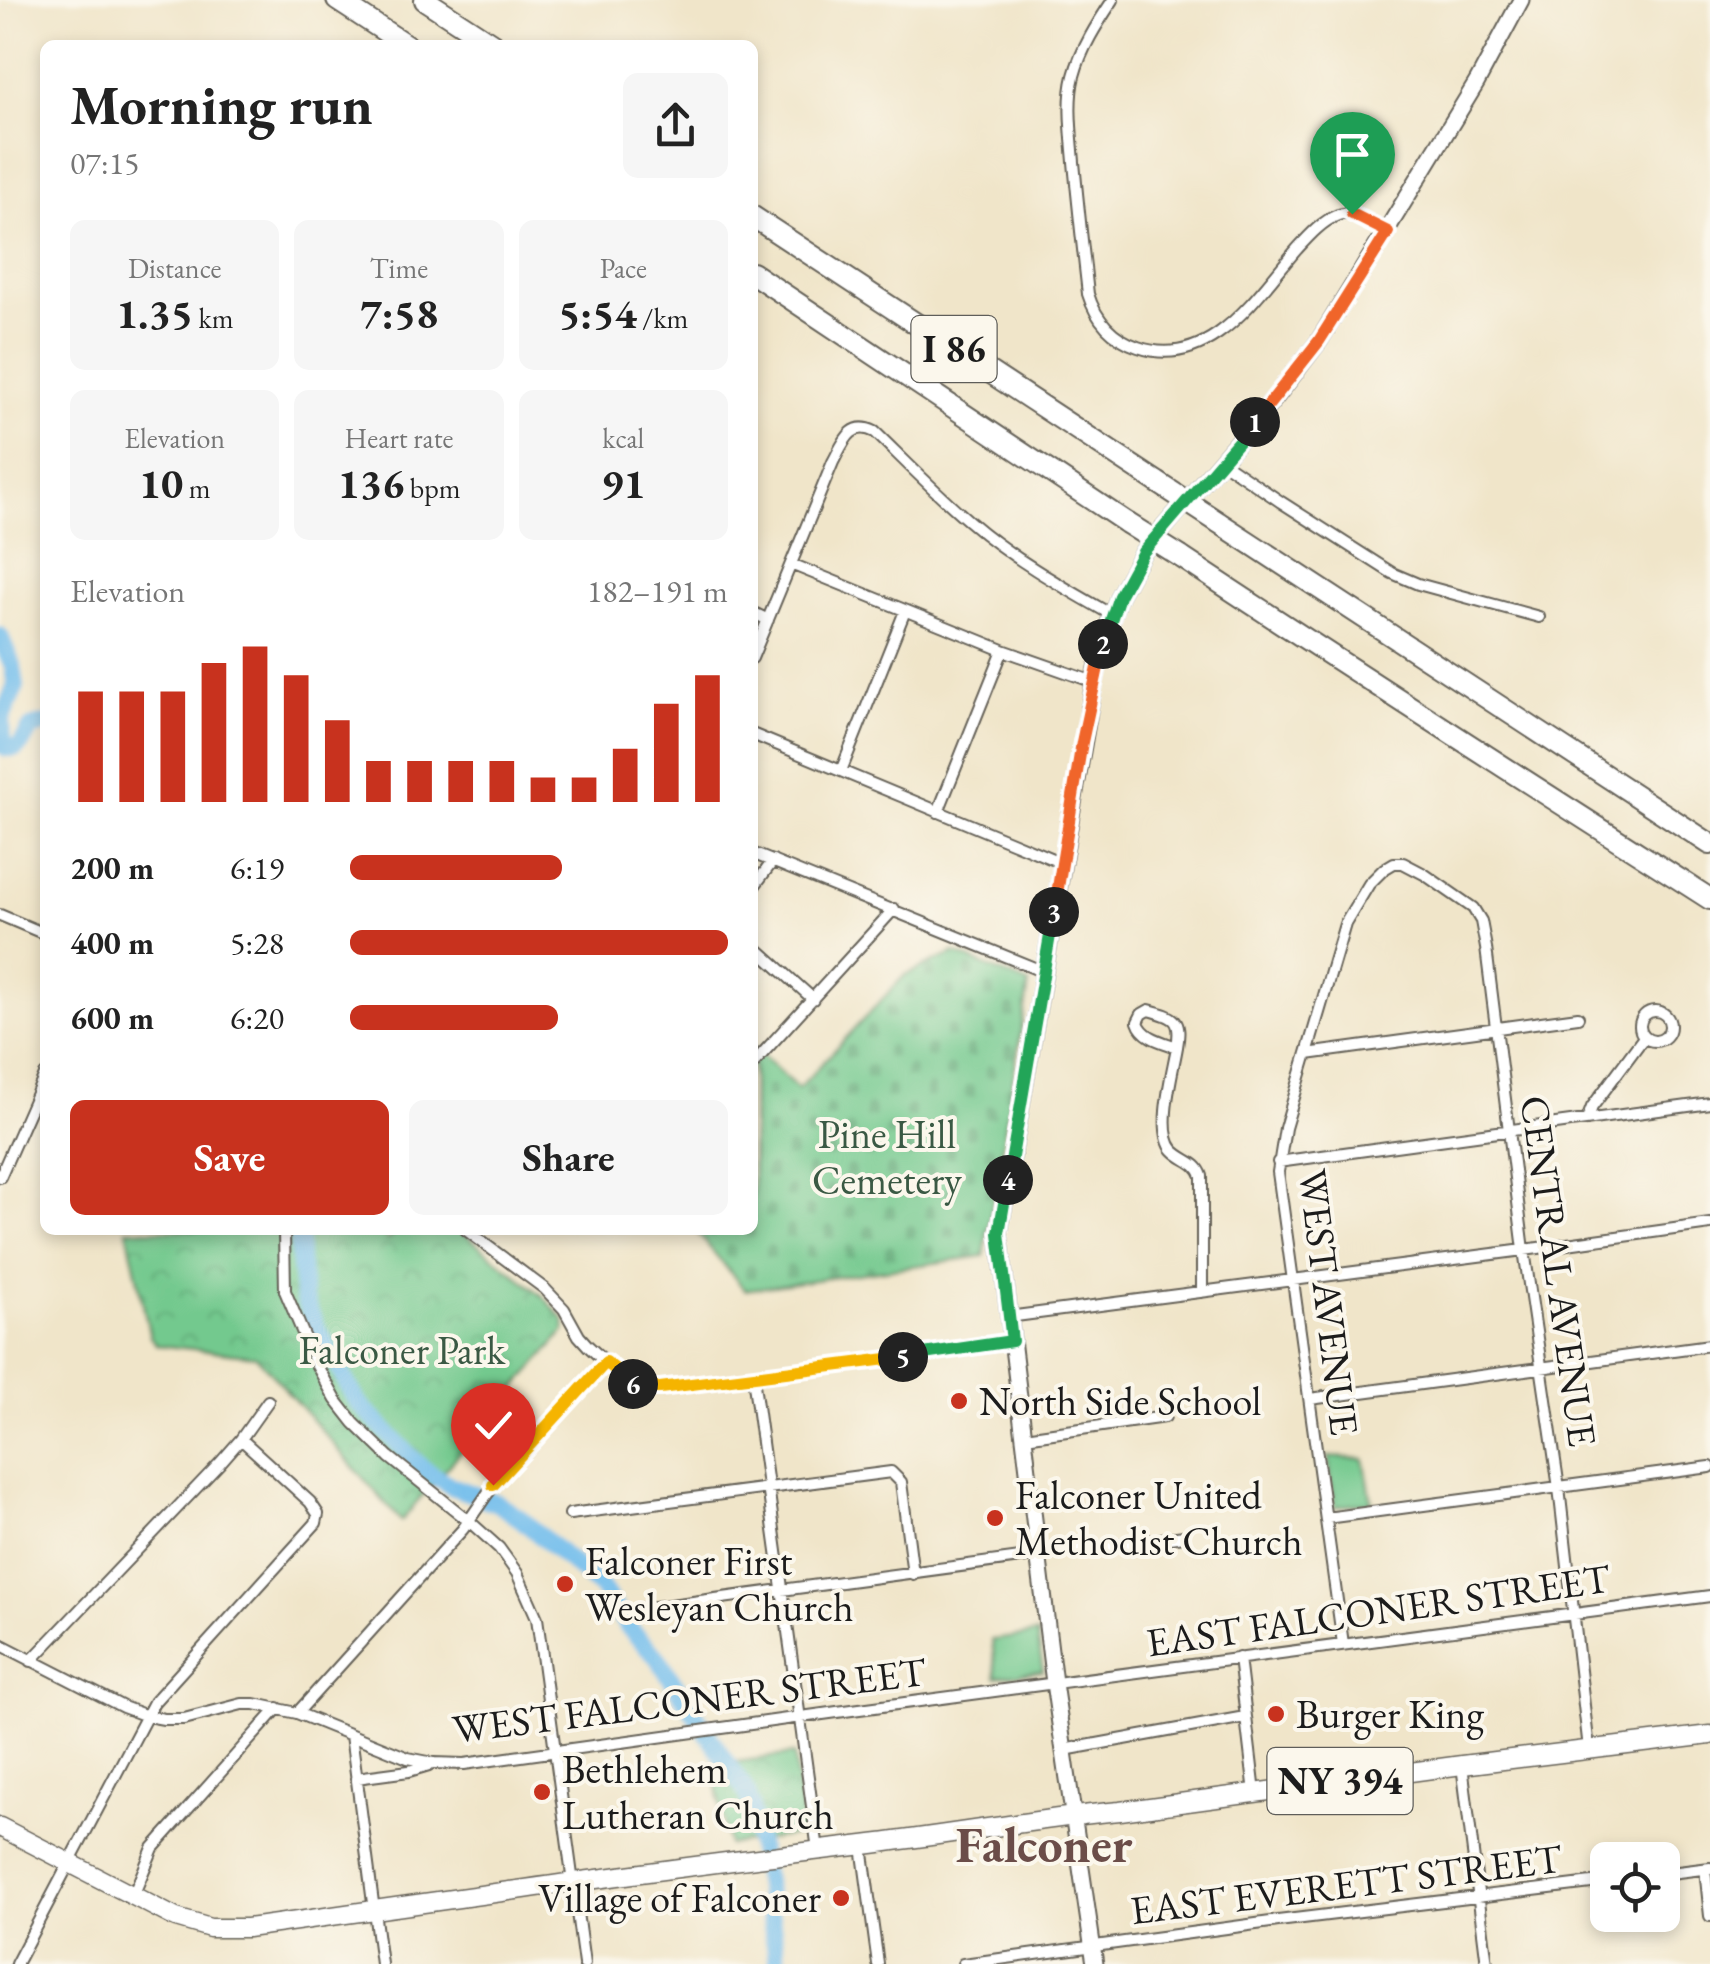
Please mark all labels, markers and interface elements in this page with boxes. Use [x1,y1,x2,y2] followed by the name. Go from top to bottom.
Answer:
[70,69,373,140] text: Morning run
[623,73,728,178] button: share
[1310,112,1395,215] pin
[1325,127,1380,182] icon: arrive
[70,142,139,184] text: 07:15
[128,250,221,286] text: Distance
[370,250,428,286] text: Time
[600,250,647,286] text: Pace
[116,286,193,341] text: 1.35
[360,286,438,341] text: 7:58
[558,286,637,341] text: 5:54
[193,300,233,336] text: km
[637,300,688,336] text: /km
[912,316,996,382] road number: I 86
[1230,397,1280,447] pin: 1
[1248,404,1262,440] text: 1
[124,420,225,456] text: Elevation
[345,420,453,456] text: Heart rate
[602,420,644,456] text: kcal
[139,456,183,511] text: 10
[337,456,404,511] text: 136
[601,456,646,511] text: 91
[183,470,211,506] text: m
[404,470,460,506] text: bpm
[70,570,185,612] text: Elevation
[587,570,728,612] text: 182–191 m
[1078,619,1128,669] pin: 2
[1096,626,1110,662] text: 2
[70,847,154,889] text: 200 m
[230,847,284,889] text: 6:19
[1029,887,1079,937] pin: 3
[1047,894,1061,930] text: 3
[70,922,154,964] text: 400 m
[230,922,284,964] text: 5:28
[70,997,154,1039] text: 600 m
[230,997,284,1039] text: 6:20
[1509,1092,1609,1450] street label: CENTRAL AVENUE
[70,1100,389,1215] button: Save
[409,1100,728,1215] button: Share
[812,1108,962,1206] park label: Pine Hill Cemetery
[983,1155,1033,1205] pin: 4
[1001,1162,1015,1198] text: 4
[1287,1166,1371,1438] street label: WEST AVENUE
[299,1324,506,1376] park label: Falconer Park
[878,1332,928,1382] pin: 5
[896,1339,910,1375] text: 5
[608,1359,658,1409] pin: 6
[626,1366,640,1402] text: 6
[979,1375,1261,1427] place label: North Side School
[451,1383,536,1486] pin
[948,1390,970,1412] marker: North Side School
[466,1398,521,1453] icon: check
[1015,1469,1303,1567] place label: Falconer United Methodist Church
[984,1507,1006,1529] marker: Falconer United Methodist Church
[585,1535,854,1633] place label: Falconer First Wesleyan Church
[1143,1552,1613,1668] street label: EAST FALCONER STREET
[554,1573,576,1595] marker: Falconer First Wesleyan Church
[449,1645,929,1755] street label: WEST FALCONER STREET
[1296,1688,1484,1740] place label: Burger King
[1265,1703,1287,1725] marker: Burger King
[562,1743,834,1841] place label: Bethlehem Lutheran Church
[1268,1748,1412,1814] road number: NY 394
[531,1781,553,1803] marker: Bethlehem Lutheran Church
[956,1812,1133,1877] district label: Falconer
[1127,1832,1565,1936] street label: EAST EVERETT STREET
[1590,1842,1680,1932] map controls
[1590,1842,1680,1932] button: locate
[538,1872,822,1924] place label: Village of Falconer
[830,1887,852,1909] marker: Village of Falconer

